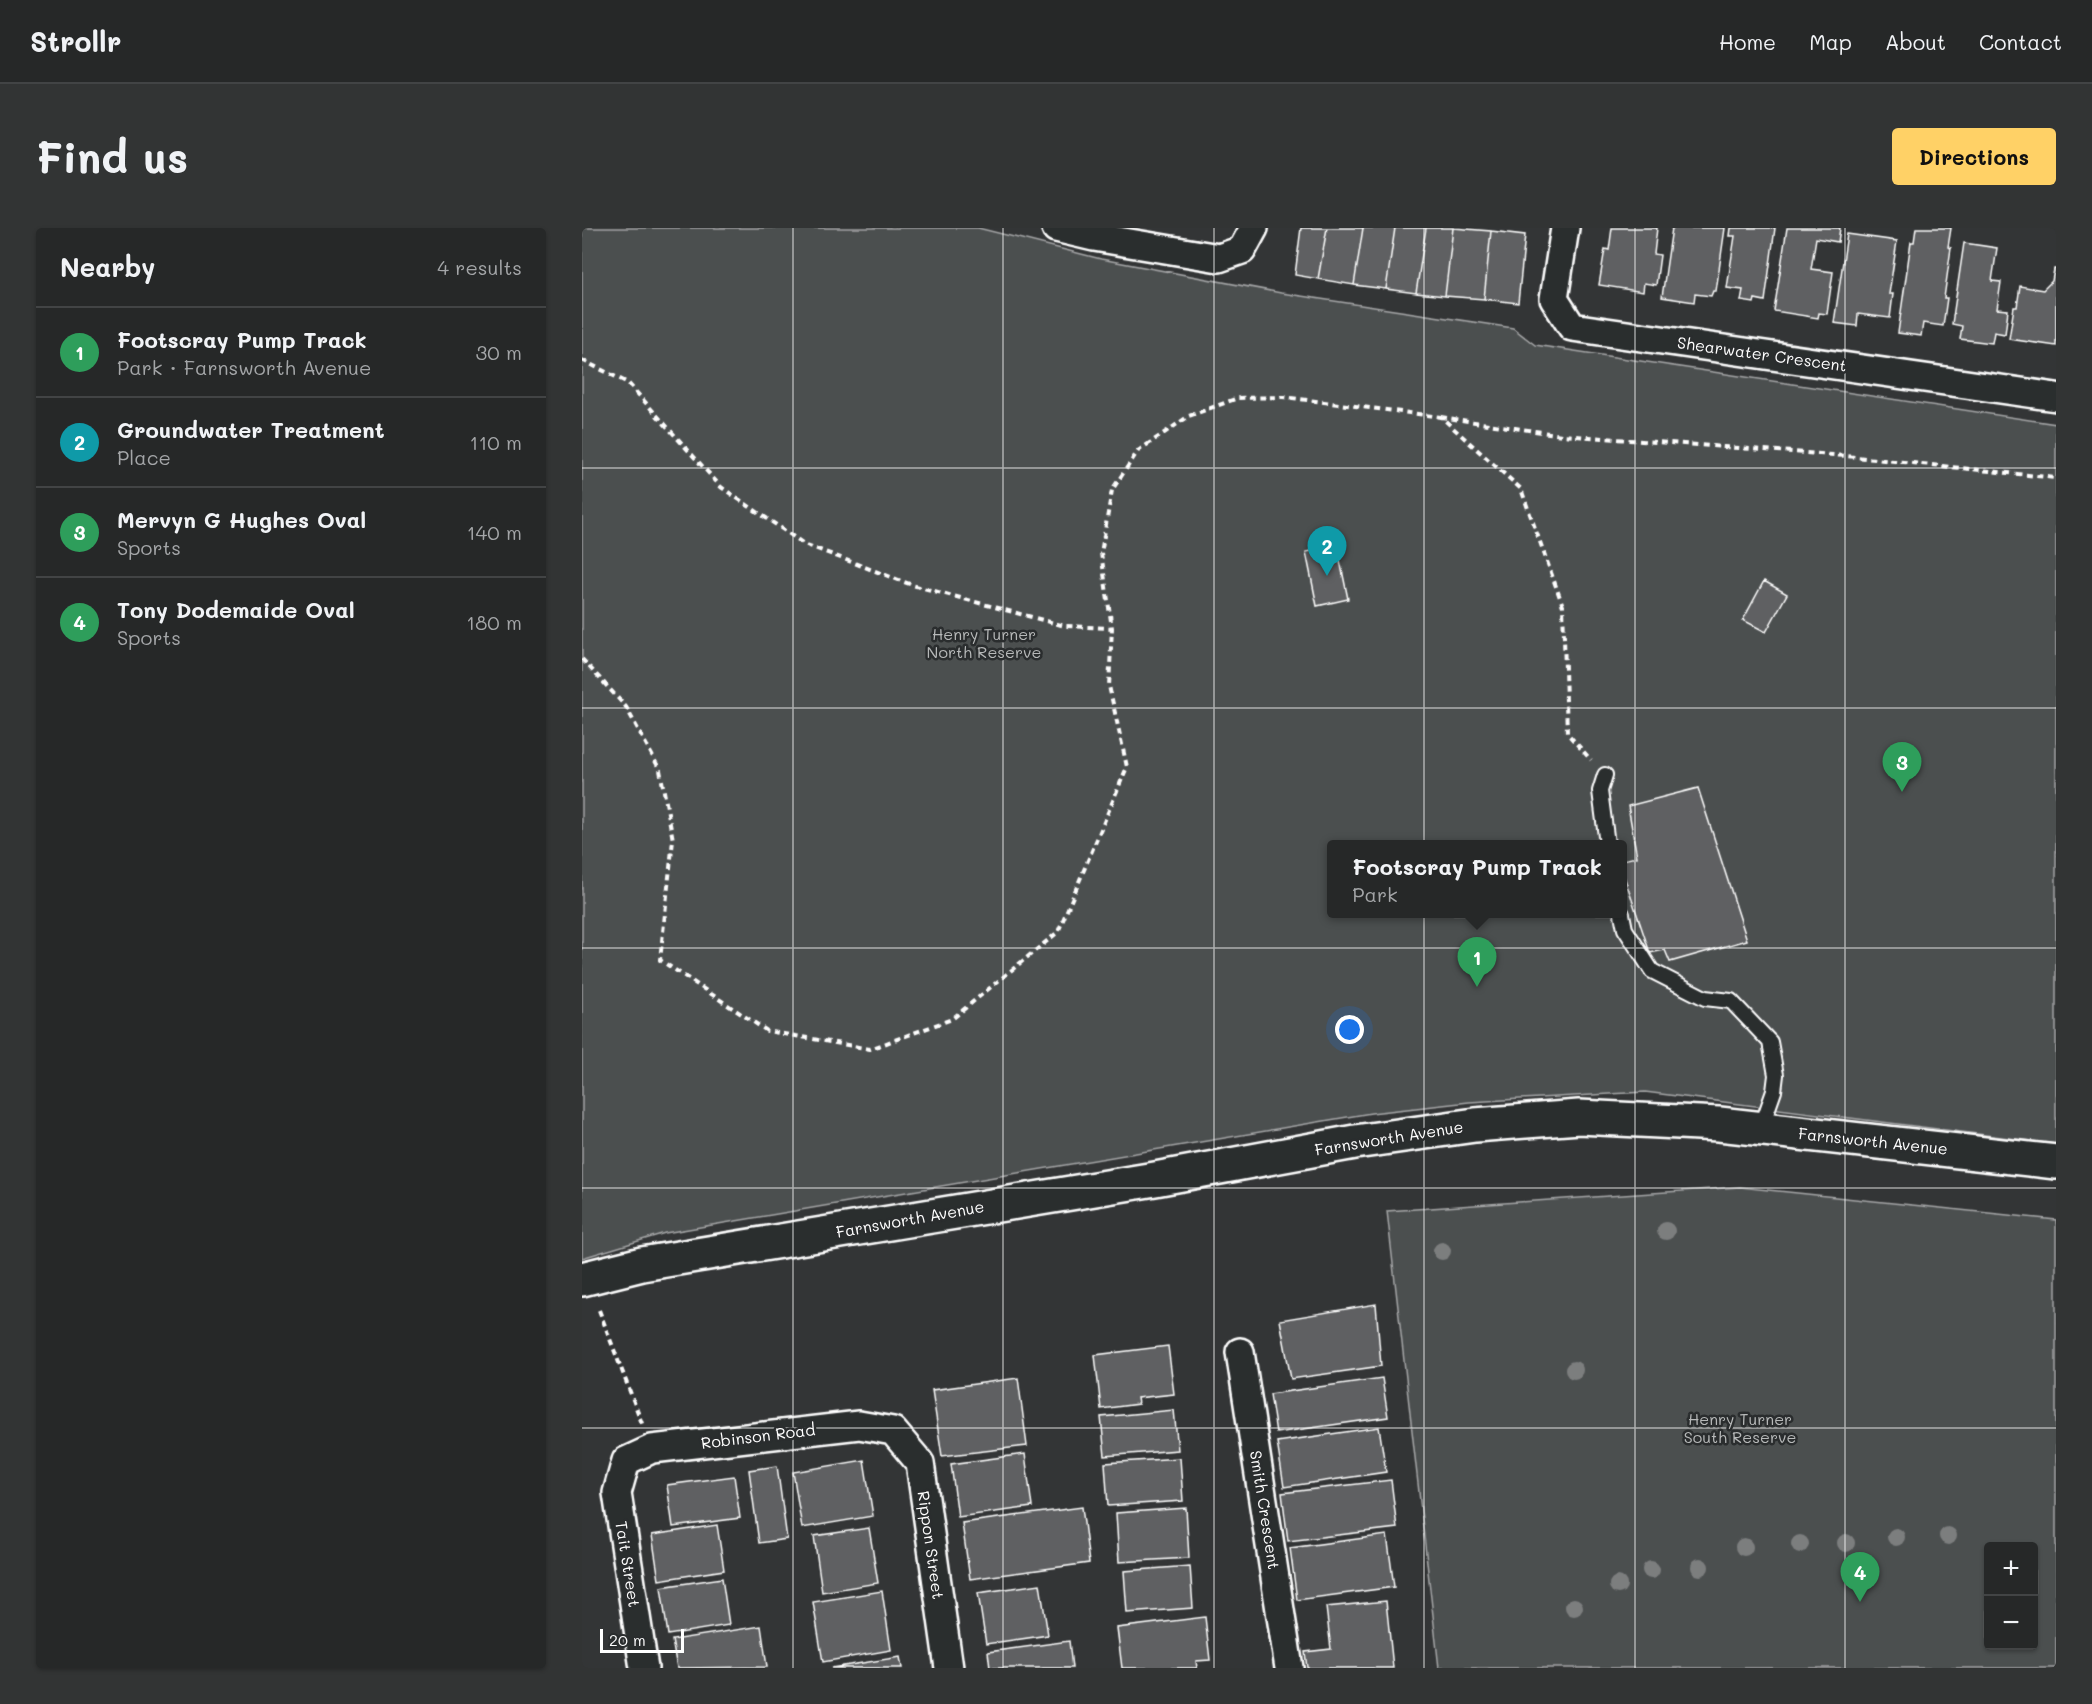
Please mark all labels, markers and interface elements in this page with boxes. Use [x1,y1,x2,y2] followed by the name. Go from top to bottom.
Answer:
[30,23,121,59] text: Strollr
[1719,28,1776,55] text: Home
[1809,28,1852,55] text: Map
[1885,28,1946,55] text: About
[1979,28,2062,55] text: Contact
[1892,128,2056,185] button: Directions
[36,129,188,184] text: Find us
[60,250,155,284] text: Nearby
[437,254,522,280] text: 4 results
[117,325,367,354] text: Footscray Pump Track
[1676,331,1848,376] street label: Shearwater Crescent
[75,339,84,365] text: 1
[476,339,522,365] text: 30 m
[117,354,371,380] text: Park · Farnsworth Avenue
[117,415,384,444] text: Groundwater Treatment
[74,429,85,455] text: 2
[469,429,522,455] text: 110 m
[117,444,171,470] text: Place
[117,505,366,534] text: Mervyn G Hughes Oval
[74,519,86,545] text: 3
[467,519,522,545] text: 140 m
[1308,526,1346,576] pin: 2
[117,534,181,560] text: Sports
[117,595,355,624] text: Tony Dodemaide Oval
[73,609,86,635] text: 4
[466,609,522,635] text: 180 m
[927,623,1041,662] park label: Henry Turner North Reserve
[117,624,181,650] text: Sports
[1882,742,1922,792] pin: 3
[1327,840,1627,918] popup
[1352,852,1602,881] text: Footscray Pump Track
[1352,881,1398,907] text: Park
[1458,938,1496,987] pin: 1
[1335,1015,1364,1044] your location
[1313,1115,1465,1160] street label: Farnsworth Avenue
[1797,1122,1949,1159] street label: Farnsworth Avenue
[834,1195,986,1242] street label: Farnsworth Avenue
[1684,1408,1796,1447] park label: Henry Turner South Reserve
[700,1418,816,1453] street label: Robinson Road
[1246,1449,1285,1571] street label: Smith Crescent
[913,1489,949,1601] street label: Rippon Street
[611,1519,646,1608] street label: Tait Street
[1984,1542,2038,1650] map controls
[1984,1542,2038,1596] button: +
[1840,1552,1880,1602] pin: 4
[1984,1596,2038,1650] button: −
[600,1626,684,1654] scale bar
[609,1629,646,1650] text: 20 m

